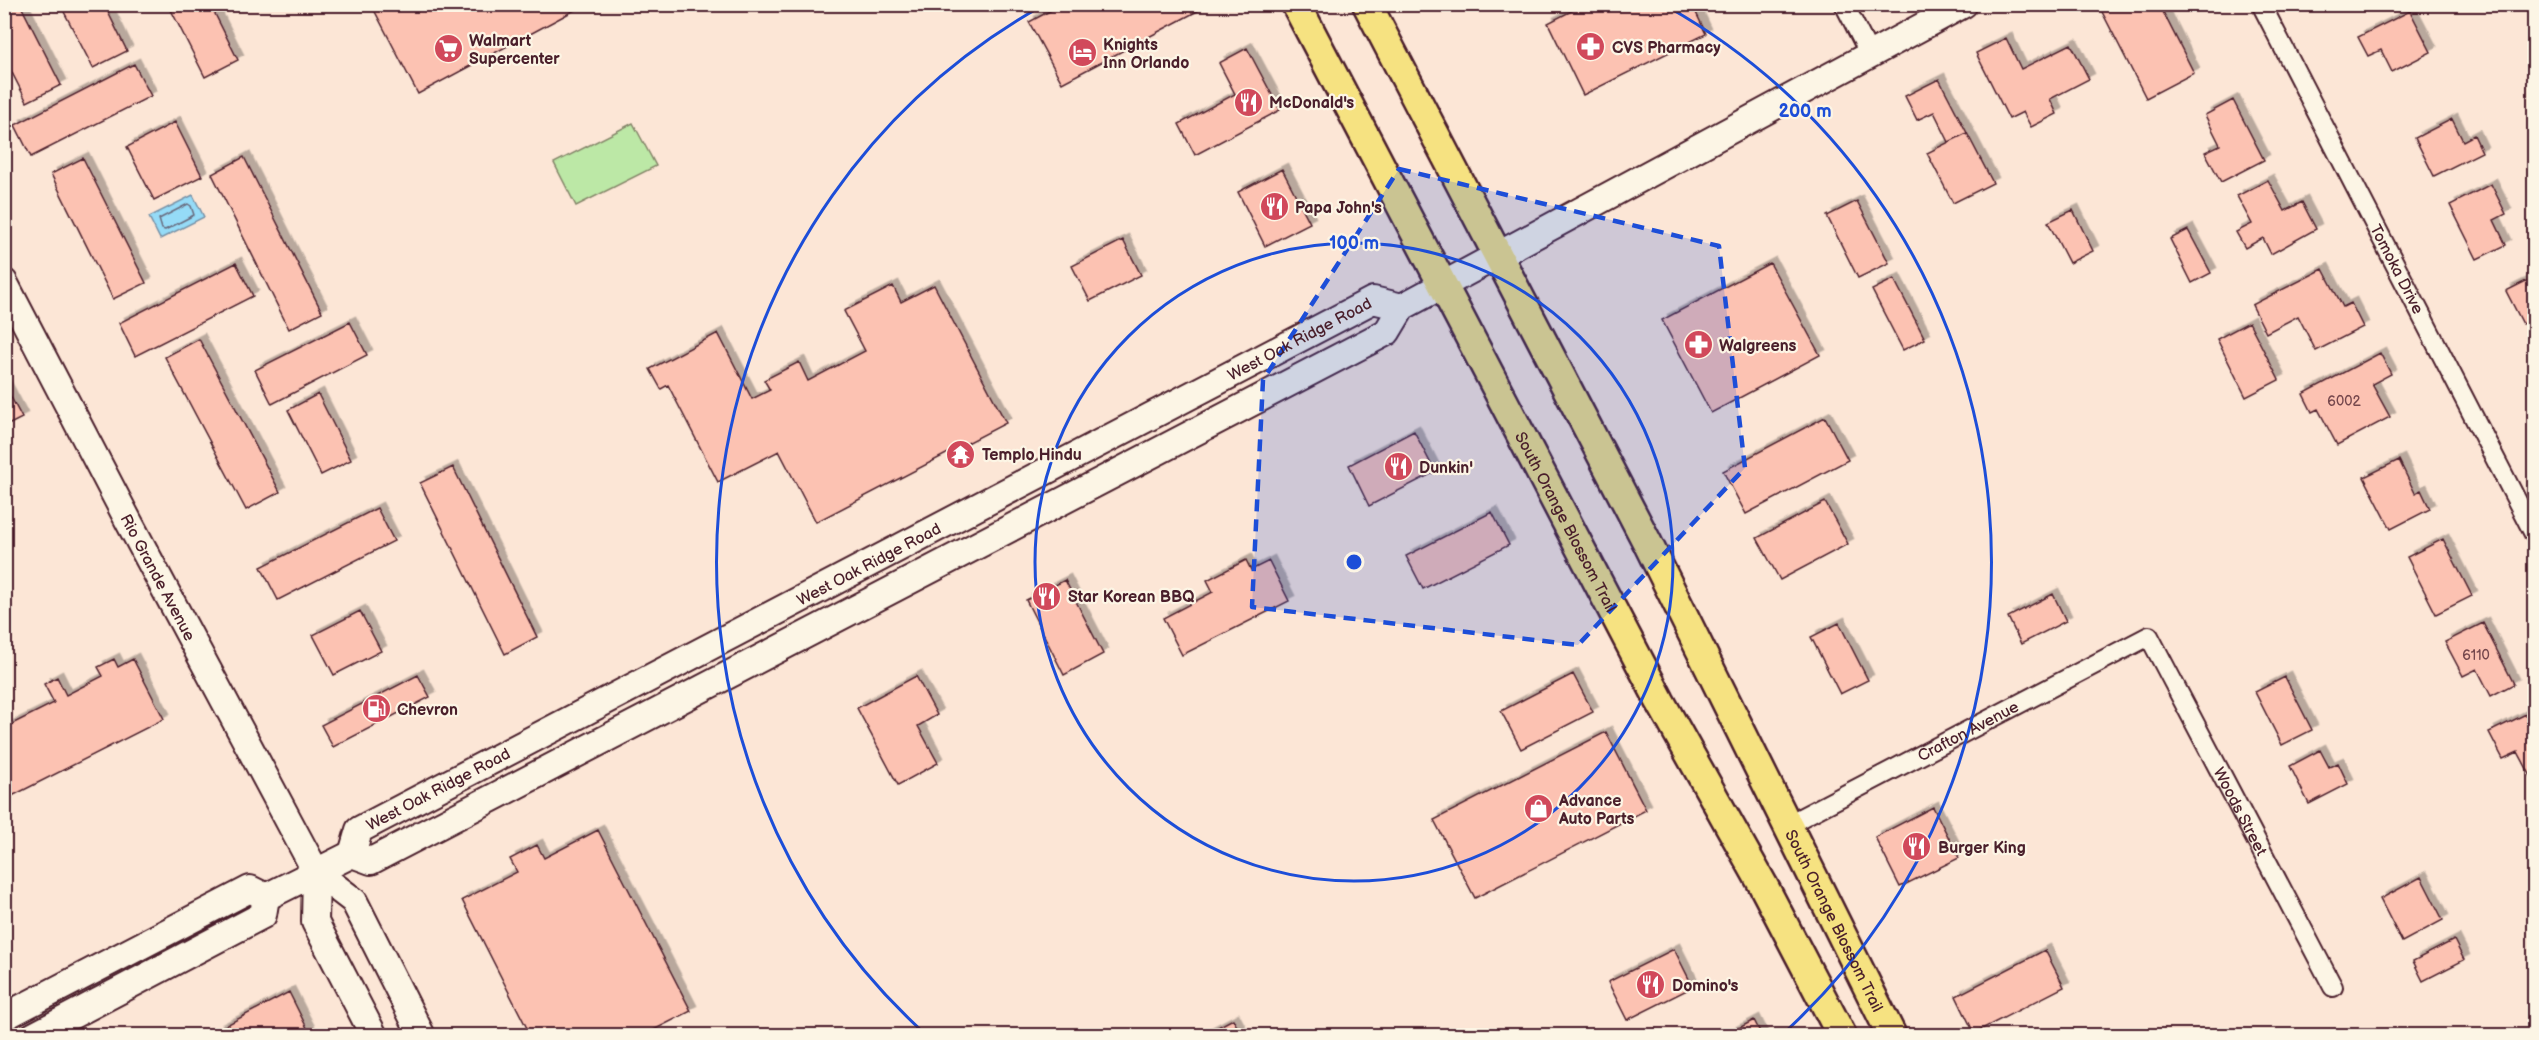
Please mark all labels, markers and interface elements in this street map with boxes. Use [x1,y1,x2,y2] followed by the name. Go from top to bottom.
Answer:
[1575,31,1607,63] pharmacy icon: CVS Pharmacy
[469,32,560,69] place label: Walmart Supercenter
[432,33,464,65] supermarket icon: Walmart Supercenter
[1103,36,1189,73] place label: Knights Inn Orlando
[1066,37,1098,69] hotel icon: Knights Inn Orlando
[1612,39,1721,58] place label: CVS Pharmacy
[1232,86,1264,118] restaurant icon: McDonald's
[1269,94,1354,113] place label: McDonald's
[1778,101,1832,122] text: 200 m
[1258,191,1290,223] restaurant icon: Papa John's
[1295,199,1382,218] place label: Papa John's
[2365,222,2427,318] street label: Tomoka Drive
[1329,233,1379,254] text: 100 m
[1225,294,1375,385] street label: West Oak Ridge Road
[1682,329,1714,361] pharmacy icon: Walgreens
[1719,337,1797,356] place label: Walgreens
[2327,393,2361,410] house number: 6002
[1510,429,1620,616] street label: South Orange Blossom Trail
[945,438,977,470] temple icon: Templo Hindu
[982,446,1082,465] place label: Templo Hindu
[1382,451,1414,483] restaurant icon: Dunkin'
[1419,459,1473,478] place label: Dunkin'
[115,511,199,645] street label: Rio Grande Avenue
[794,520,944,610] street label: West Oak Ridge Road
[1344,552,1364,572] centre of rings
[1031,580,1063,612] restaurant icon: Star Korean BBQ
[1068,588,1194,607] place label: Star Korean BBQ
[2462,647,2490,664] house number: 6110
[360,693,392,725] fuel station icon: Chevron
[1915,697,2023,766] street label: Crafton Avenue
[397,701,458,720] place label: Chevron
[363,745,514,836] street label: West Oak Ridge Road
[2209,764,2270,859] street label: Woods Street
[1558,792,1635,829] place label: Advance Auto Parts
[1522,793,1554,825] shop icon: Advance Auto Parts
[1780,827,1886,1015] street label: South Orange Blossom Trail
[1901,831,1933,863] restaurant icon: Burger King
[1938,839,2026,858] place label: Burger King
[1635,969,1667,1001] restaurant icon: Domino's
[1672,977,1739,996] place label: Domino's

